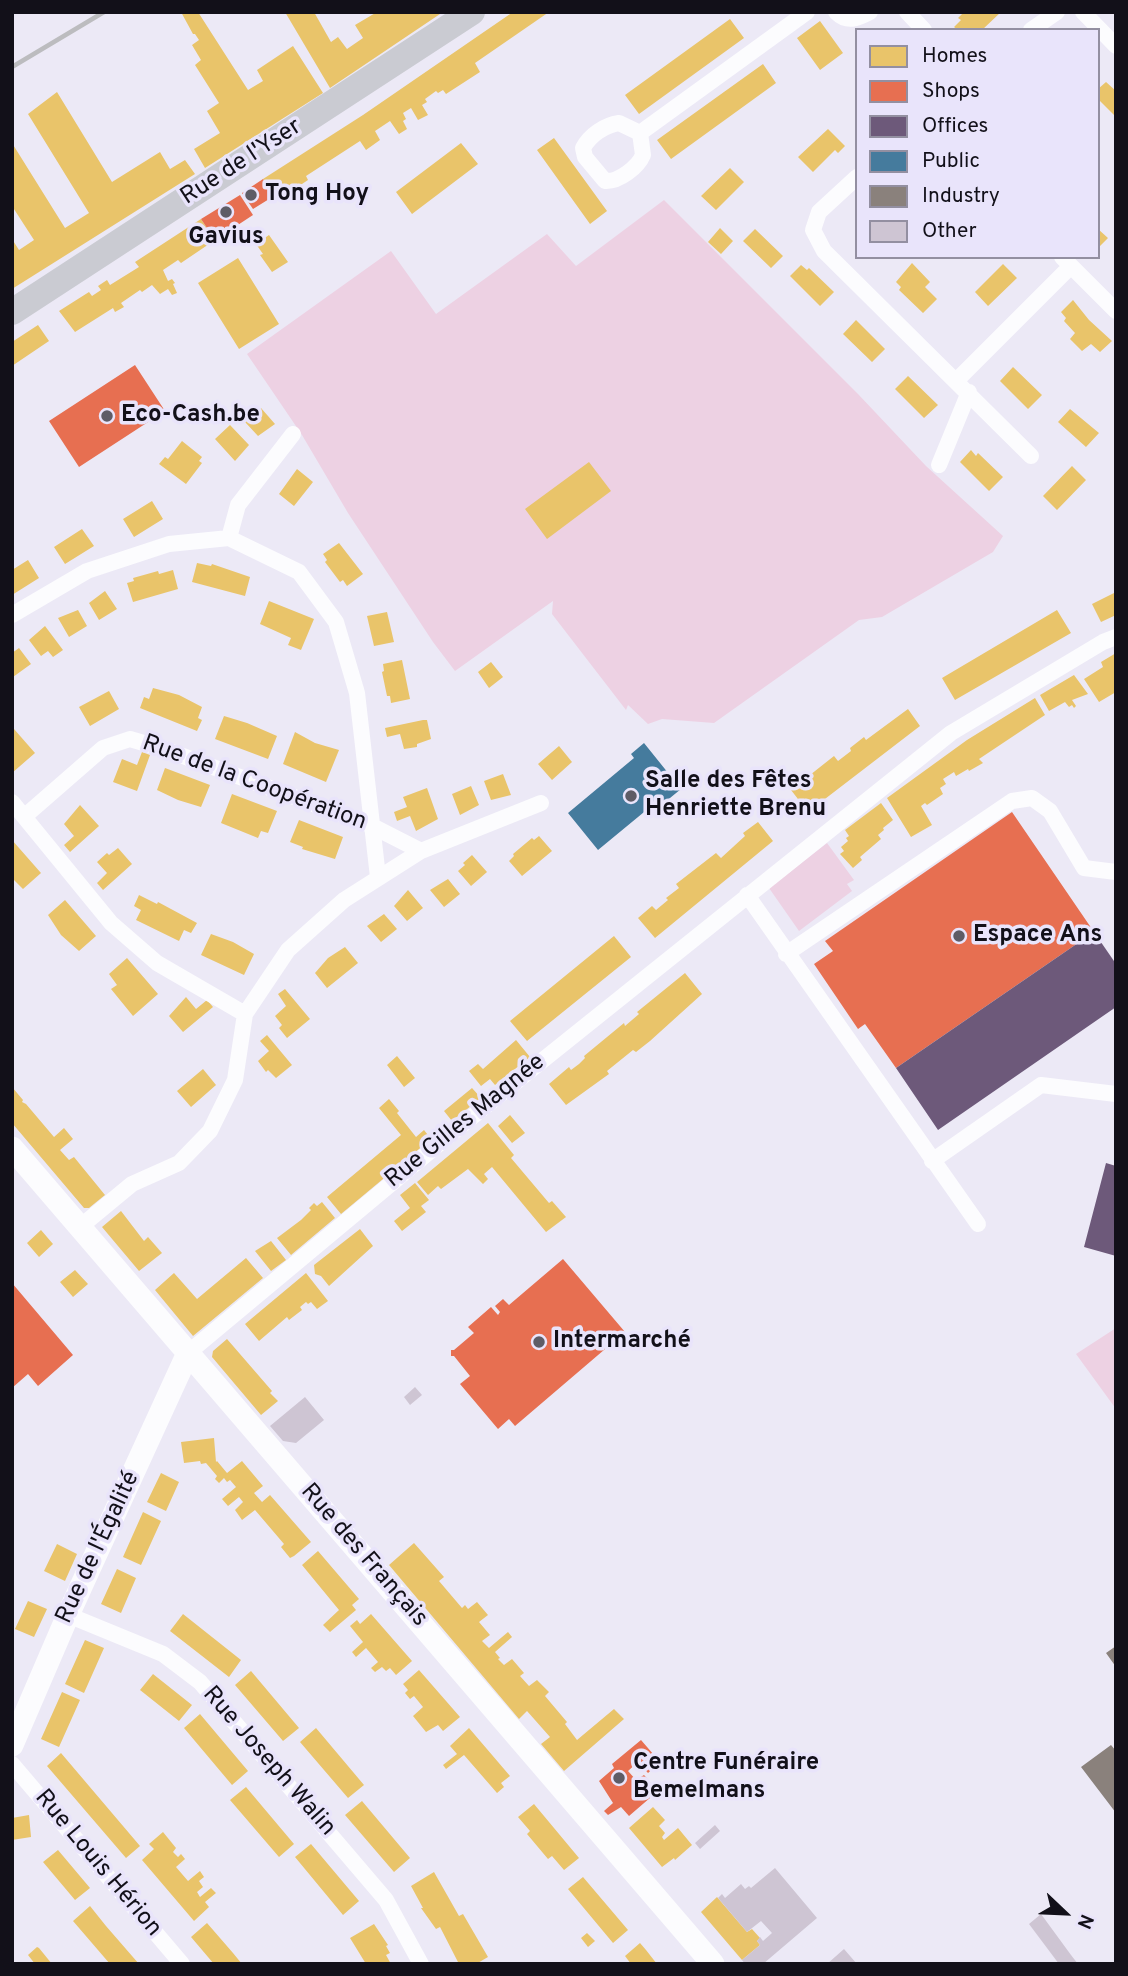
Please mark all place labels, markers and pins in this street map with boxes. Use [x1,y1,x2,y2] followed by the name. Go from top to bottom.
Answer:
[265,181,369,209] place label: Tong Hoy
[243,187,259,203] marker: Tong Hoy
[218,204,234,220] marker: Gavius
[188,224,264,252] place label: Gavius
[121,402,260,430] place label: Eco-Cash.be
[99,408,115,424] marker: Eco-Cash.be
[645,768,826,824] place label: Salle des Fêtes Henriette Brenu
[623,788,639,804] marker: Salle des Fêtes Henriette Brenu
[973,922,1102,950] place label: Espace Ans
[951,928,967,944] marker: Espace Ans
[553,1328,691,1356] place label: Intermarché
[531,1334,547,1350] marker: Intermarché
[633,1750,819,1806] place label: Centre Funéraire Bemelmans
[611,1770,627,1786] marker: Centre Funéraire Bemelmans

